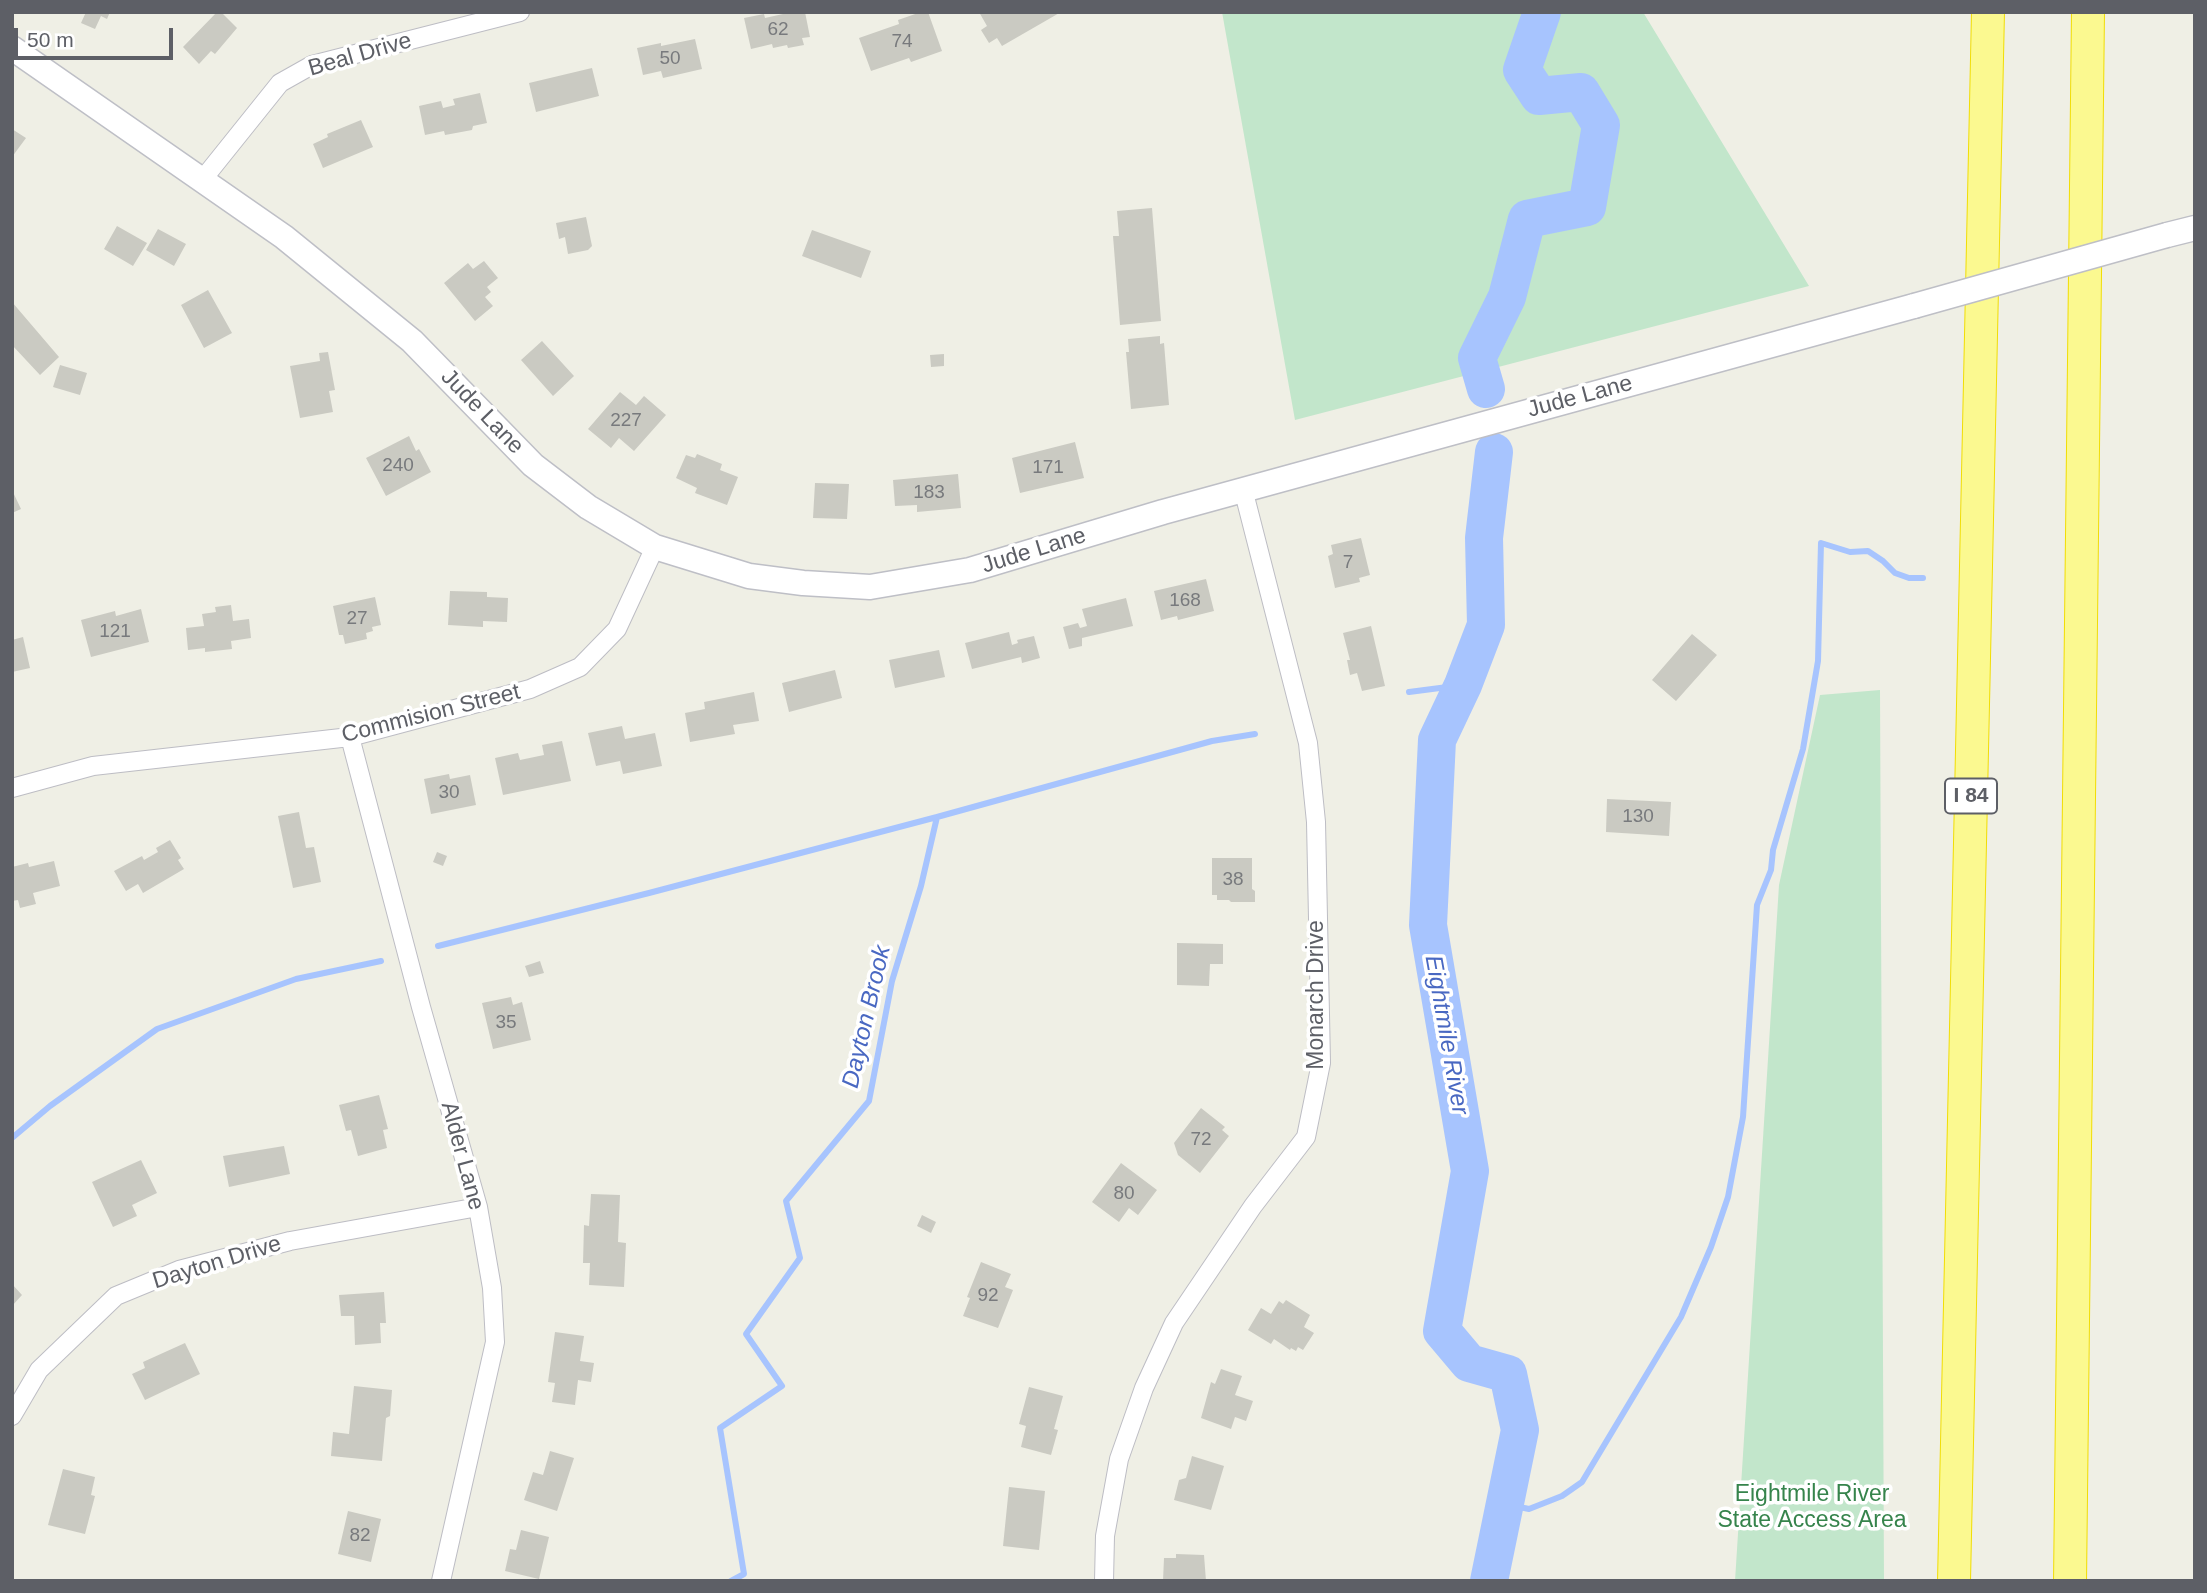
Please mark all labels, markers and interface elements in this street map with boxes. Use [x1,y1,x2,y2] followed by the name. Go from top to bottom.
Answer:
[18,14,177,58] scale bar
[767,19,789,41] house number: 62
[305,27,415,83] street label: Beal Drive
[27,28,74,51] text: 50 m
[891,31,913,53] house number: 74
[659,48,681,70] house number: 50
[435,364,529,460] street label: Jude Lane
[1525,370,1635,424] street label: Jude Lane
[610,410,642,432] house number: 227
[382,455,414,477] house number: 240
[1032,457,1064,479] house number: 171
[913,482,945,504] house number: 183
[979,522,1089,580] street label: Jude Lane
[1343,552,1353,574] house number: 7
[1169,590,1201,612] house number: 168
[346,608,368,630] house number: 27
[99,621,131,643] house number: 121
[339,679,523,749] street label: Commision Street
[1945,778,1997,814] road number: I 84
[438,782,460,804] house number: 30
[1622,806,1654,828] house number: 130
[1222,869,1244,891] house number: 38
[1303,920,1331,1070] street label: Monarch Drive
[837,943,897,1091] water label: Dayton Brook
[1418,953,1474,1117] water label: Eightmile River
[495,1012,517,1034] house number: 35
[434,1099,490,1213] street label: Alder Lane
[1190,1129,1212,1151] house number: 72
[1113,1183,1135,1205] house number: 80
[149,1230,285,1296] street label: Dayton Drive
[977,1285,999,1307] house number: 92
[1717,1481,1907,1535] park label: Eightmile River State Access Area
[349,1525,371,1547] house number: 82

